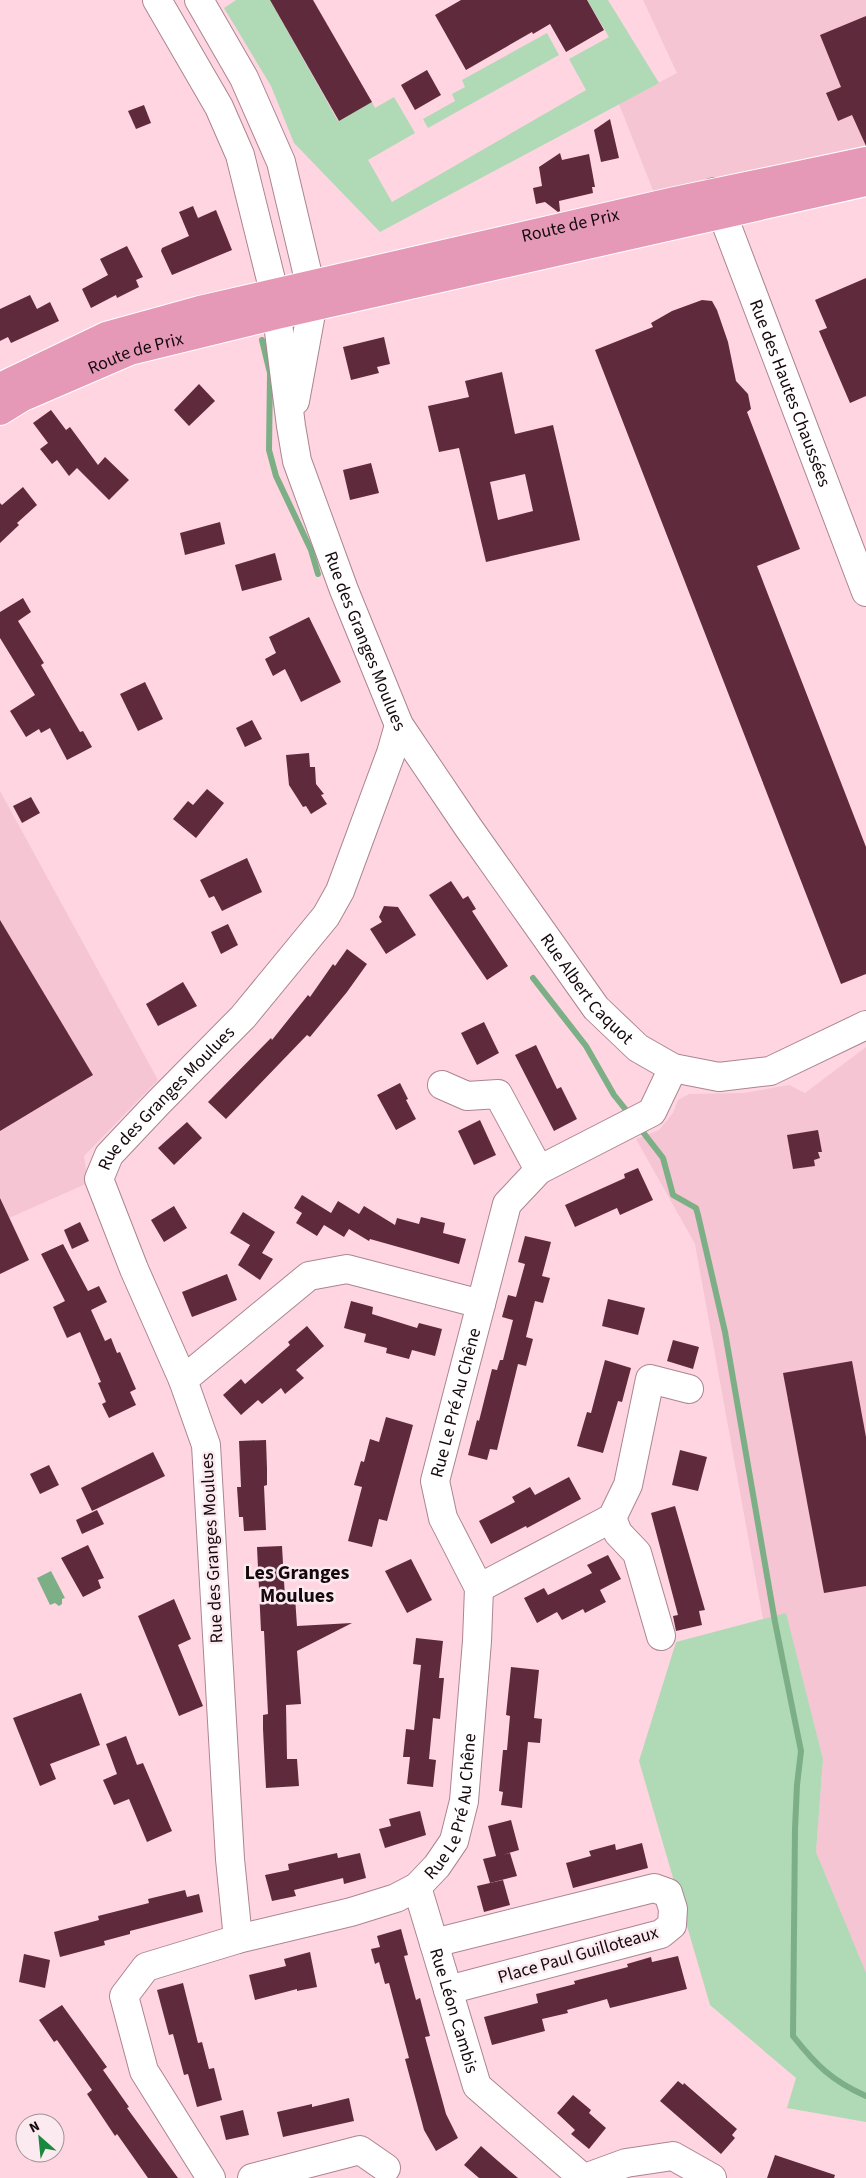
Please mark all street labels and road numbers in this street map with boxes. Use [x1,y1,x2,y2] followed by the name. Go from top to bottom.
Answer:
[519,202,621,248] street label: Route de Prix
[743,296,837,490] street label: Rue des Hautes Chaussées
[84,326,186,380] street label: Route de Prix
[318,548,412,736] street label: Rue des Granges Moulues
[534,928,639,1050] street label: Rue Albert Caquot
[92,1020,240,1174] street label: Rue des Granges Moulues
[424,1325,487,1480] street label: Rue Le Pré Au Chêne
[195,1452,229,1644] street label: Rue des Granges Moulues
[418,1732,482,1885] street label: Rue Le Pré Au Chêne
[495,1920,661,1990] street label: Place Paul Guilloteaux
[424,1945,485,2076] street label: Rue Léon Cambis

